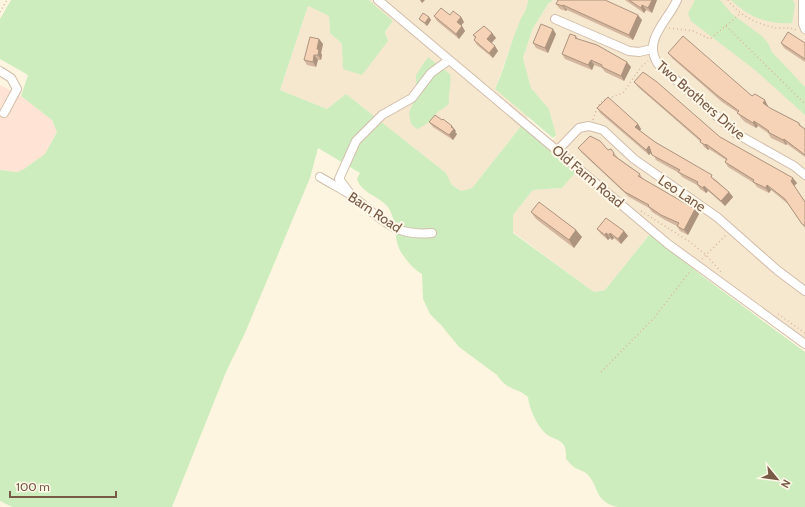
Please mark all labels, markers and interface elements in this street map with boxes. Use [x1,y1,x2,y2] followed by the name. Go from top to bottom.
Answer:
[653,57,749,143] street label: Two Brothers Drive
[548,141,628,211] street label: Old Farm Road
[655,171,709,215] street label: Leo Lane
[345,188,405,236] street label: Barn Road
[757,459,797,499] north arrow
[10,473,116,499] scale bar
[778,477,794,491] text: N
[16,479,50,494] text: 100 m

